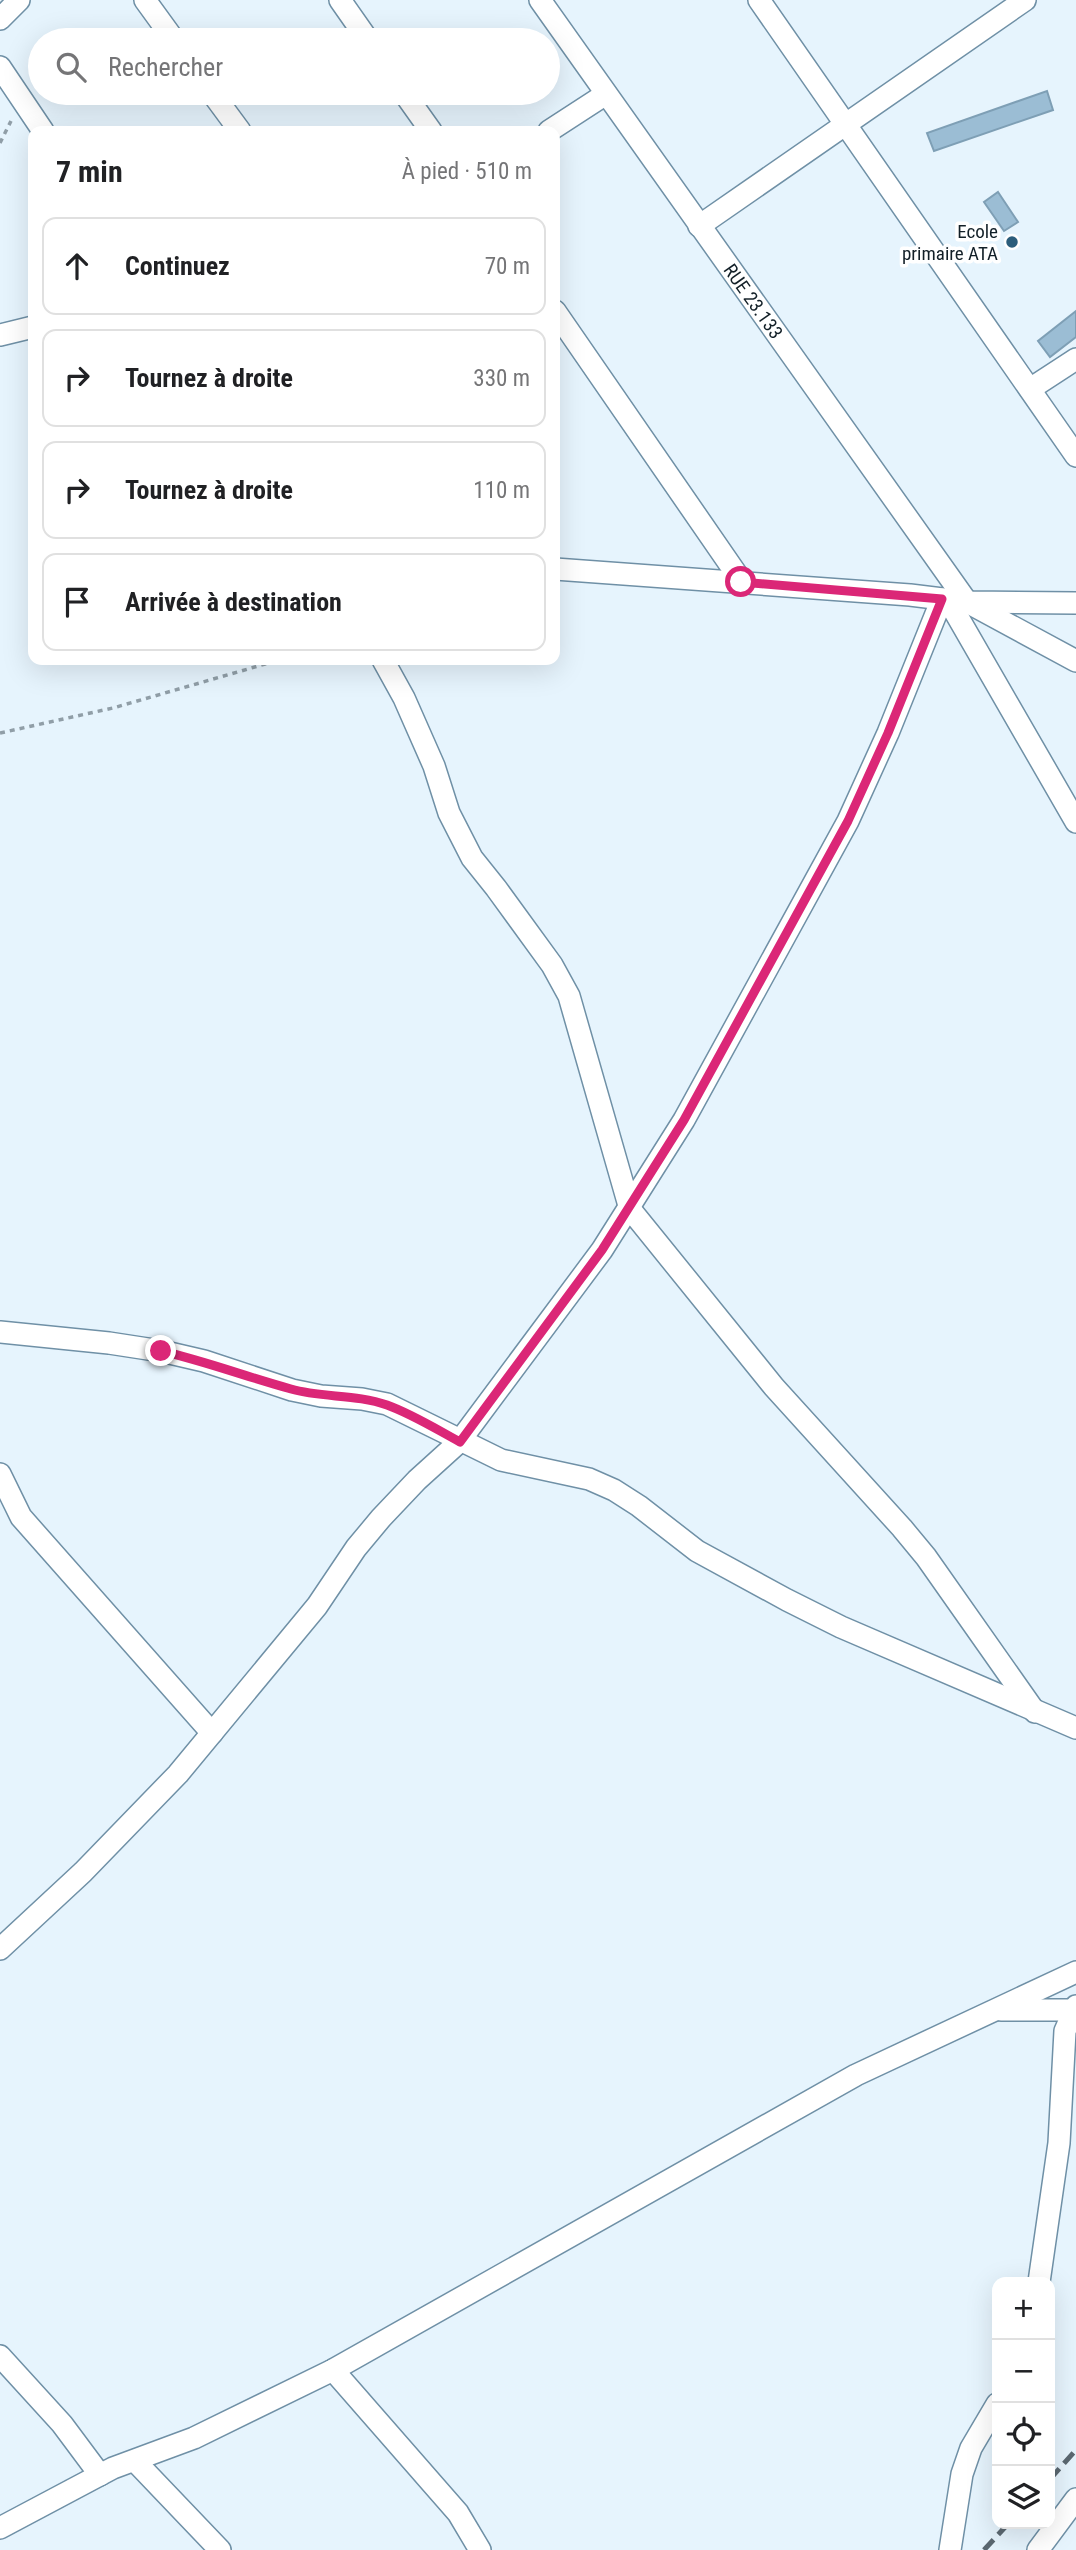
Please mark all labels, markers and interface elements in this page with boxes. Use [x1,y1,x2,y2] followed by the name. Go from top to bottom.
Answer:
[28,28,560,105] search box
[52,48,90,86] icon: search
[108,52,223,82] text: Rechercher
[56,154,123,189] text: 7 min
[402,158,532,185] text: À pied · 510 m
[902,220,998,265] place label: Ecole primaire ATA
[1004,234,1020,250] marker: Ecole primaire ATA
[58,247,96,285] icon: ahead
[125,251,230,281] text: Continuez
[485,253,530,280] text: 70 m
[719,259,788,343] street label: RUE 23.133
[58,359,96,397] icon: right
[125,363,293,393] text: Tournez à droite
[473,365,530,392] text: 330 m
[58,471,96,509] icon: right
[125,475,293,505] text: Tournez à droite
[473,477,530,504] text: 110 m
[725,566,756,597] route start
[58,583,96,621] icon: arrive
[125,587,342,617] text: Arrivée à destination
[145,1335,176,1366] route end
[992,2277,1055,2529] map controls
[992,2277,1055,2340] button: +
[992,2340,1055,2403] button: −
[992,2403,1055,2466] button: locate
[992,2466,1055,2529] button: layers

